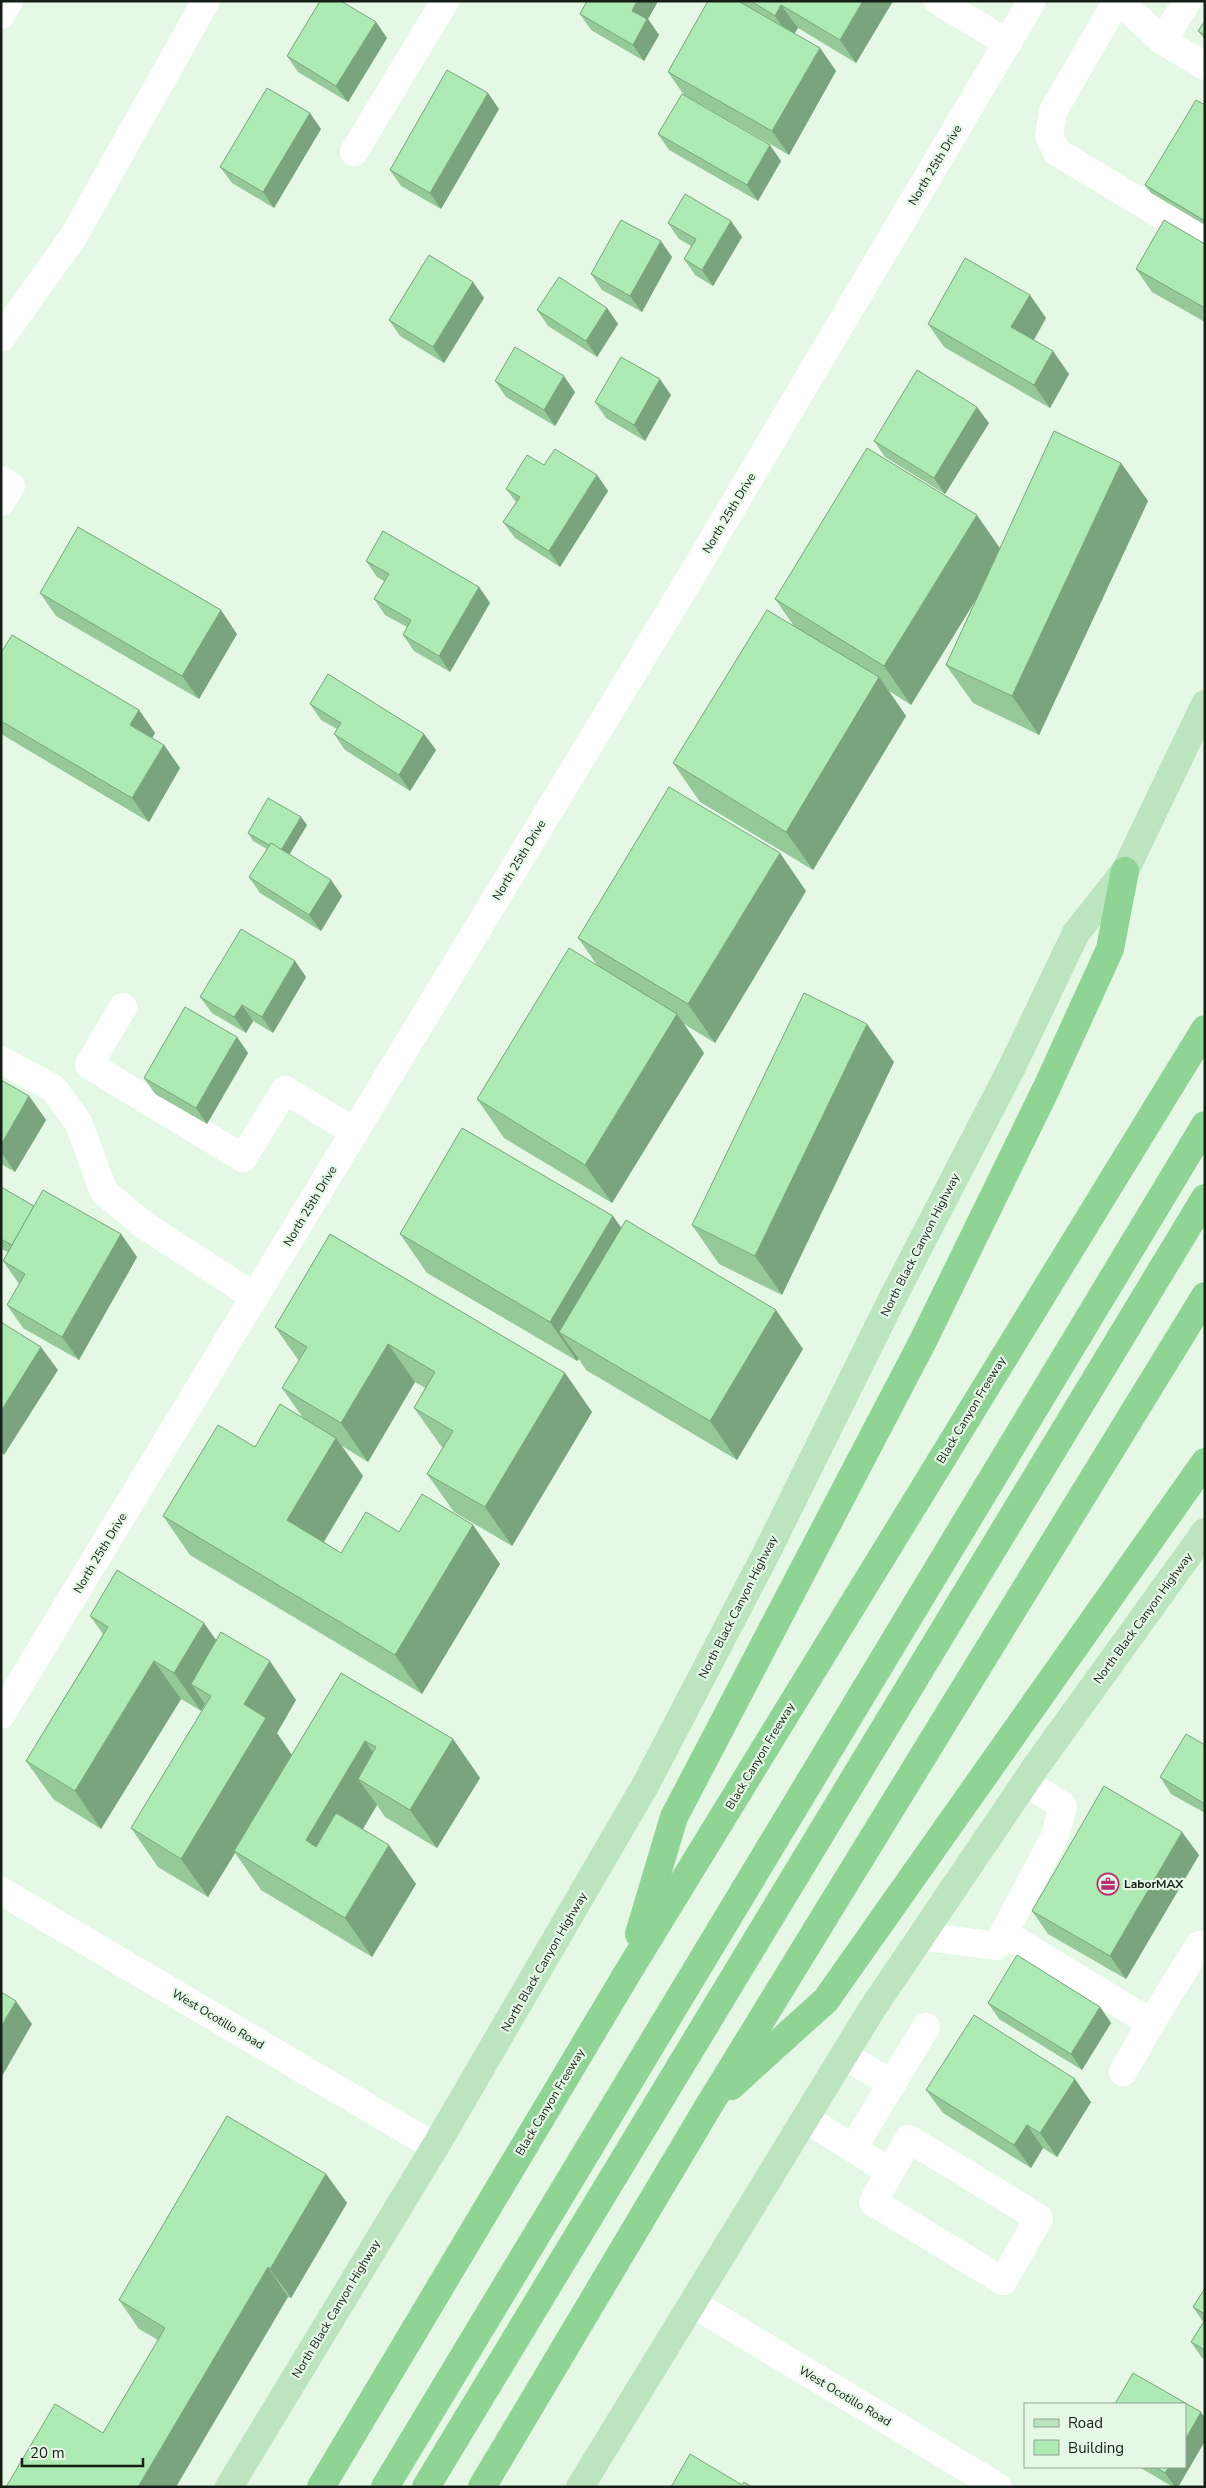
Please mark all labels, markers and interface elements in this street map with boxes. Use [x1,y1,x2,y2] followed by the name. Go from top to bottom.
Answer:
[905,122,965,208] street label: North 25th Drive
[699,470,759,556] street label: North 25th Drive
[489,817,549,903] street label: North 25th Drive
[280,1163,340,1249] street label: North 25th Drive
[877,1170,964,1319] street label: North Black Canyon Highway
[933,1353,1010,1466] street label: Black Canyon Freeway
[70,1510,130,1596] street label: North 25th Drive
[695,1532,782,1681] street label: North Black Canyon Highway
[1090,1548,1197,1687] street label: North Black Canyon Highway
[722,1699,799,1812] street label: Black Canyon Freeway
[1096,1872,1120,1896] office icon: LaborMAX
[1124,1876,1184,1892] place label: LaborMAX
[497,1889,591,2035] street label: North Black Canyon Highway
[169,1985,267,2053] street label: West Ocotillo Road
[512,2045,589,2158] street label: Black Canyon Freeway
[288,2236,384,2381] street label: North Black Canyon Highway
[796,2362,894,2430] street label: West Ocotillo Road
[1024,2403,1186,2468] legend
[1068,2413,1103,2433] text: Road
[22,2436,144,2468] scale bar
[1068,2438,1124,2458] text: Building
[30,2443,65,2463] text: 20 m

